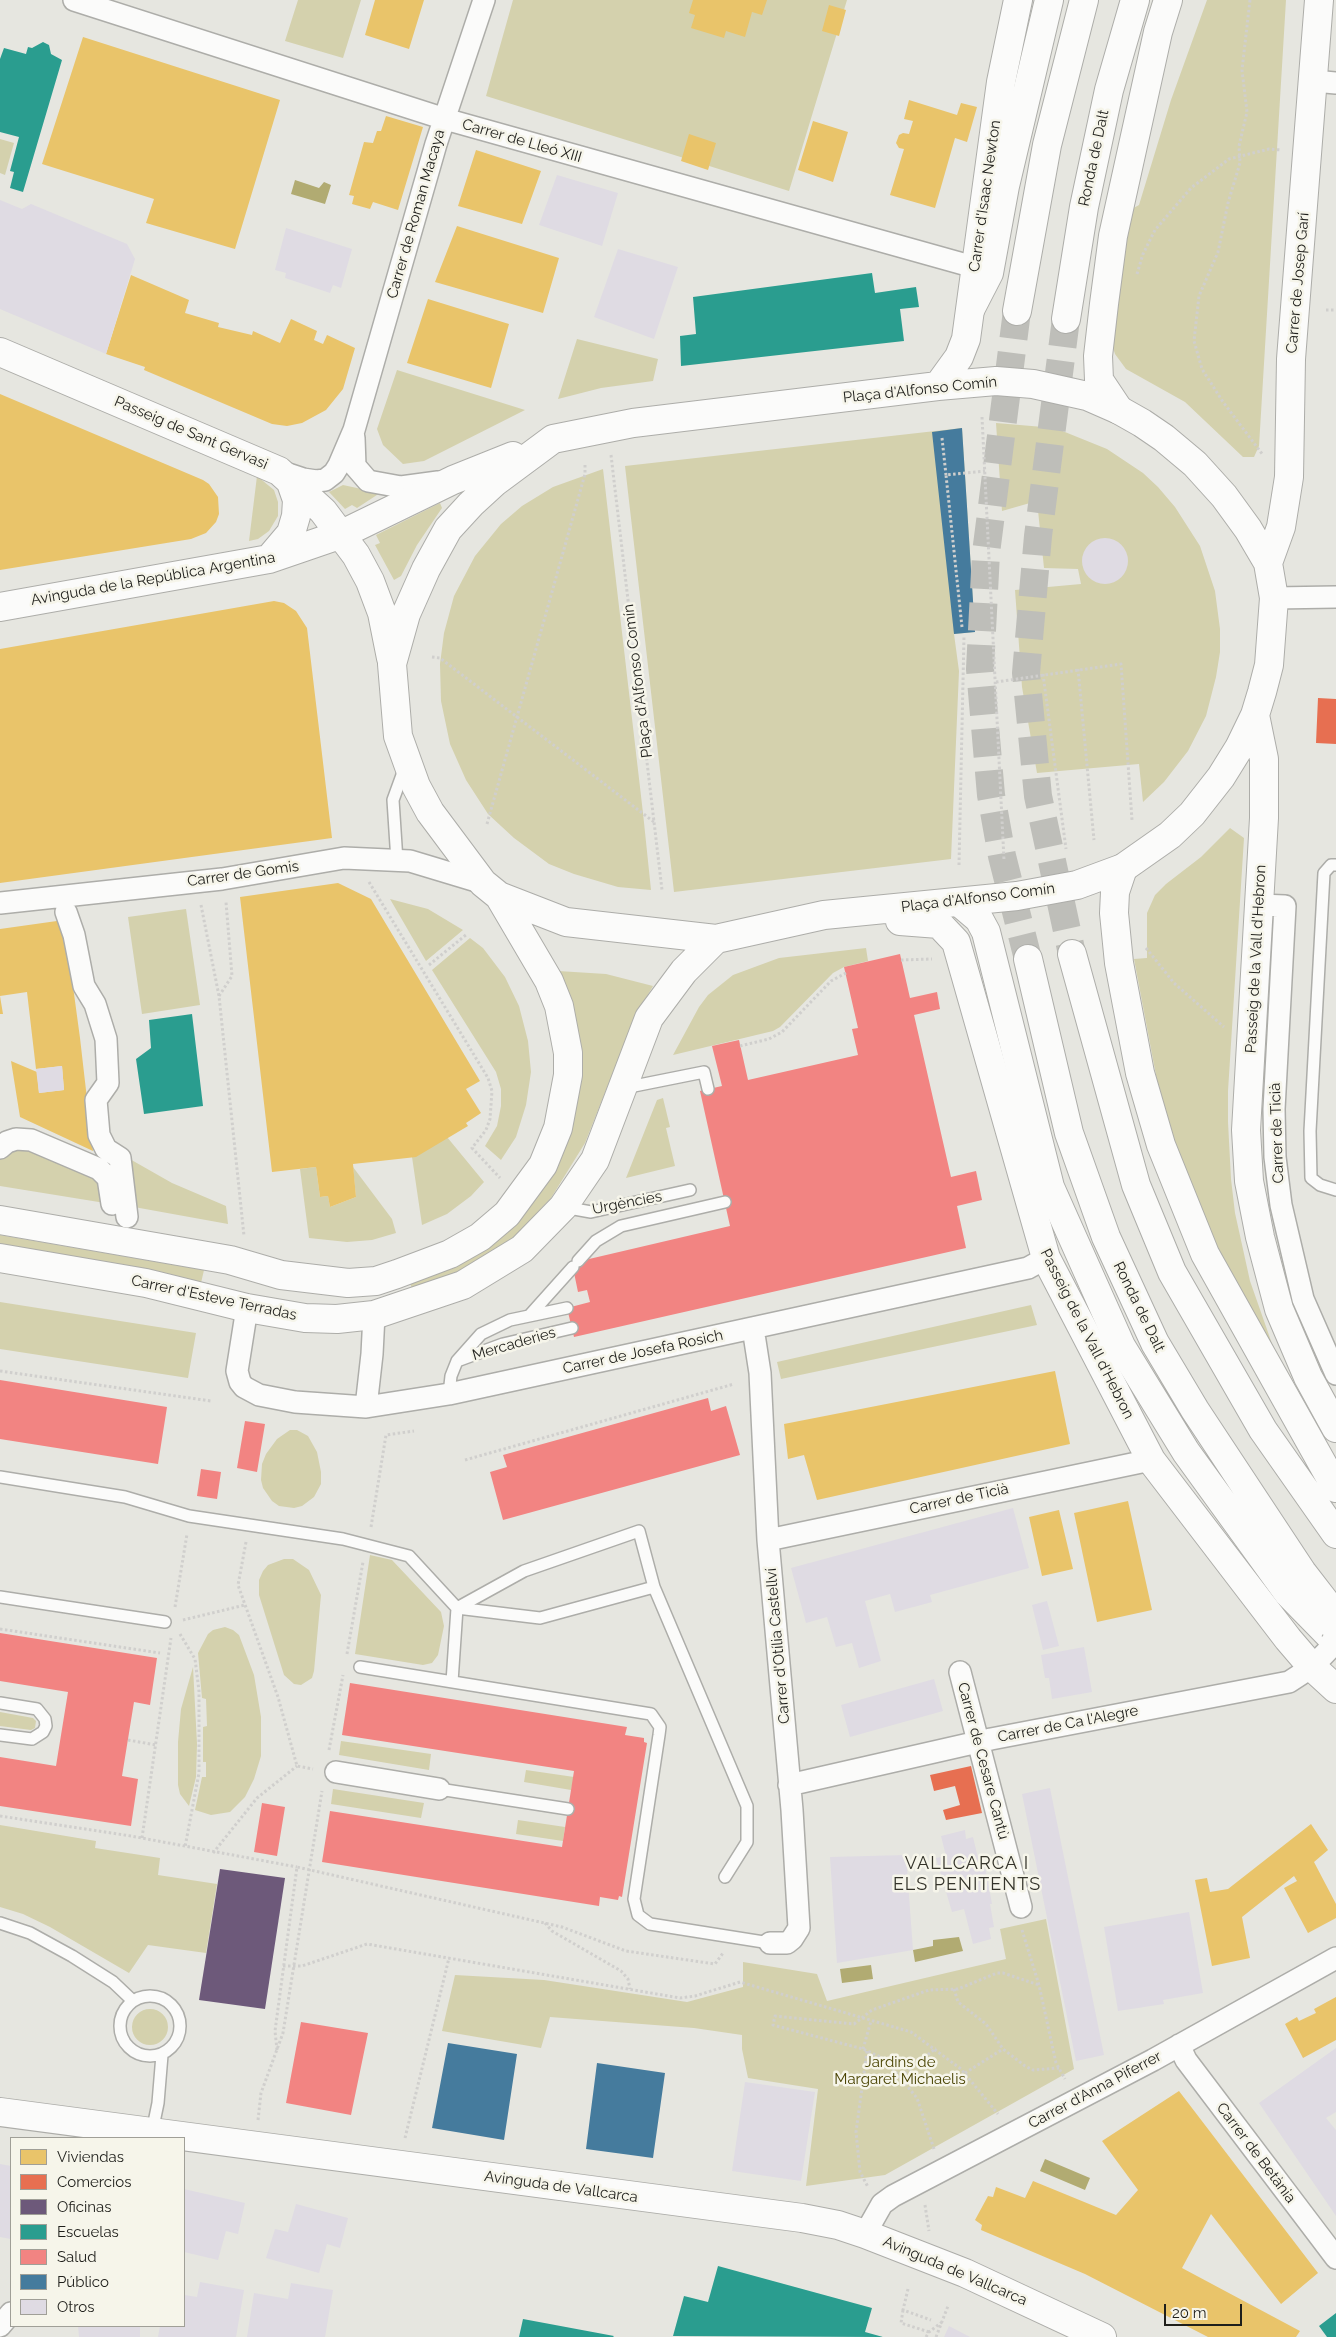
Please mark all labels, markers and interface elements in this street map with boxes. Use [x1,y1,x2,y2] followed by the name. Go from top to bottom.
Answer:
[1075,108,1113,208] street label: Ronda de Dalt
[460,115,584,167] street label: Carrer de Lleó XIII
[965,119,1005,273] street label: Carrer d'Isaac Newton
[383,127,449,301] street label: Carrer de Roman Macaya
[1283,212,1313,354] street label: Carrer de Josep Garí
[842,373,998,407] street label: Plaça d'Alfonso Comín
[111,392,271,474] street label: Passeig de Sant Gervasi
[29,549,277,609] street label: Avinguda de la República Argentina
[620,603,656,759] street label: Plaça d'Alfonso Comín
[186,857,300,891] street label: Carrer de Gomis
[1242,864,1270,1054] street label: Passeig de la Vall d'Hebron
[900,880,1056,916] street label: Plaça d'Alfonso Comín
[1266,1082,1288,1184] street label: Carrer de Ticià
[591,1187,663,1219] street label: Urgències
[1036,1246,1138,1422] street label: Passeig de la Vall d'Hebron
[1109,1259,1169,1355] street label: Ronda de Dalt
[130,1272,298,1324] street label: Carrer d'Esteve Terradas
[470,1323,558,1365] street label: Mercaderies
[561,1326,725,1378] street label: Carrer de Josefa Rosich
[908,1480,1010,1518] street label: Carrer de Ticià
[762,1567,794,1725] street label: Carrer d'Otília Castellví
[953,1681,1013,1841] street label: Carrer de Cesare Cantù
[996,1702,1140,1746] street label: Carrer de Ca l'Alegre
[891,1853,1043,1896] district label: VALLCARCA I ELS PENITENTS
[1025,2047,1165,2133] street label: Carrer d'Anna Piferrer
[834,2053,966,2088] park label: Jardins de Margaret Michaelis
[1212,2099,1300,2207] street label: Carrer de Betània
[10,2137,185,2327] legend
[57,2148,124,2166] text: Viviendas
[483,2167,639,2207] street label: Avinguda de Vallcarca
[57,2173,132,2191] text: Comercios
[57,2198,112,2216] text: Oficinas
[57,2223,119,2241] text: Escuelas
[880,2232,1030,2310] street label: Avinguda de Vallcarca
[57,2248,97,2266] text: Salud
[57,2273,109,2291] text: Público
[1166,2294,1244,2326] scale bar
[57,2298,94,2316] text: Otros
[1172,2304,1207,2322] text: 20 m

